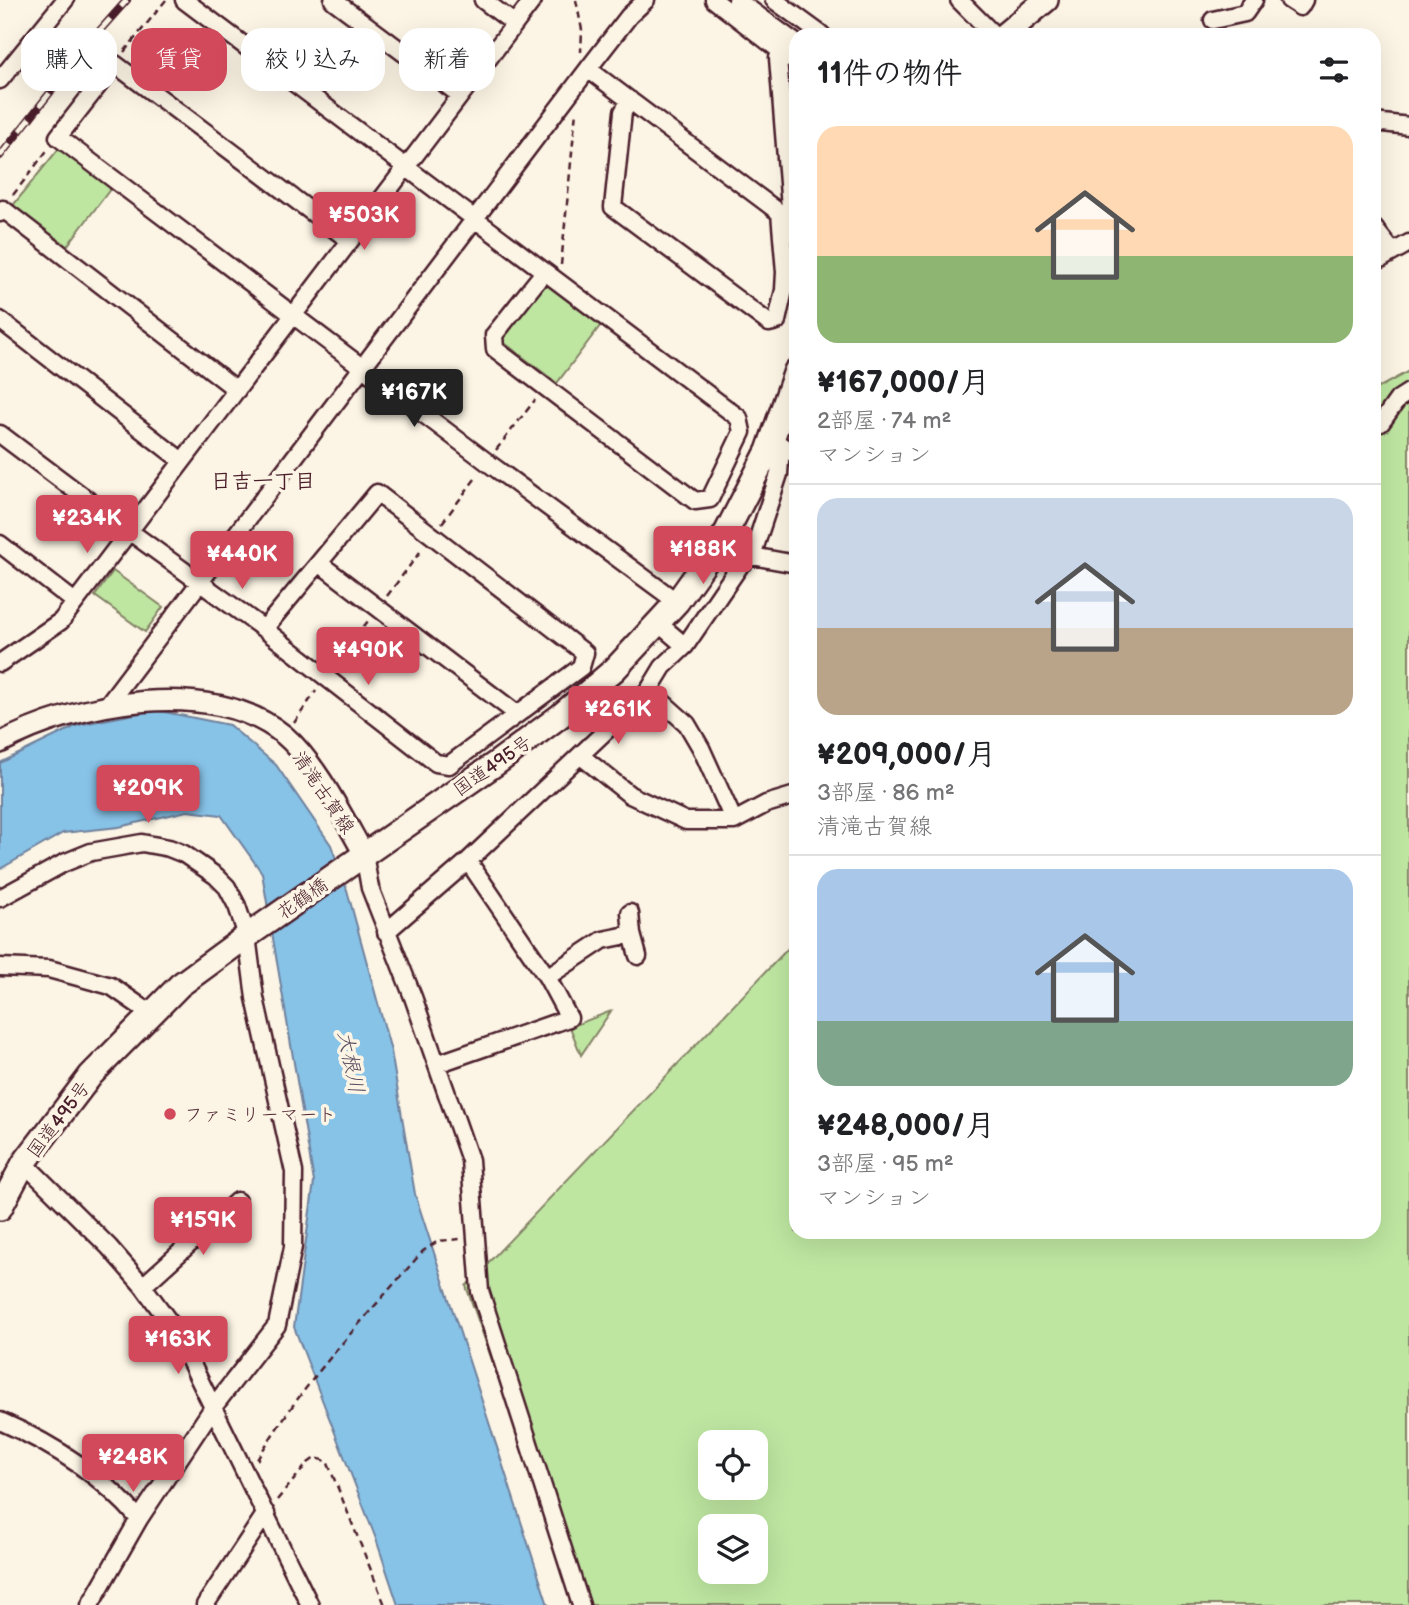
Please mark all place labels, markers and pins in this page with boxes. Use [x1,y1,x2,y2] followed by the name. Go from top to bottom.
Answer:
[315,192,413,252] pin: ¥503K
[365,370,463,429] pin: ¥167K
[38,496,136,555] pin: ¥234K
[654,526,752,586] pin: ¥188K
[193,532,291,591] pin: ¥440K
[319,628,417,687] pin: ¥490K
[569,686,667,746] pin: ¥261K
[99,766,197,825] pin: ¥209K
[184,1104,336,1127] place label: ファミリーマート
[162,1106,178,1122] marker: ファミリーマート
[154,1198,252,1257] pin: ¥159K
[129,1316,227,1376] pin: ¥163K
[84,1434,182,1494] pin: ¥248K

